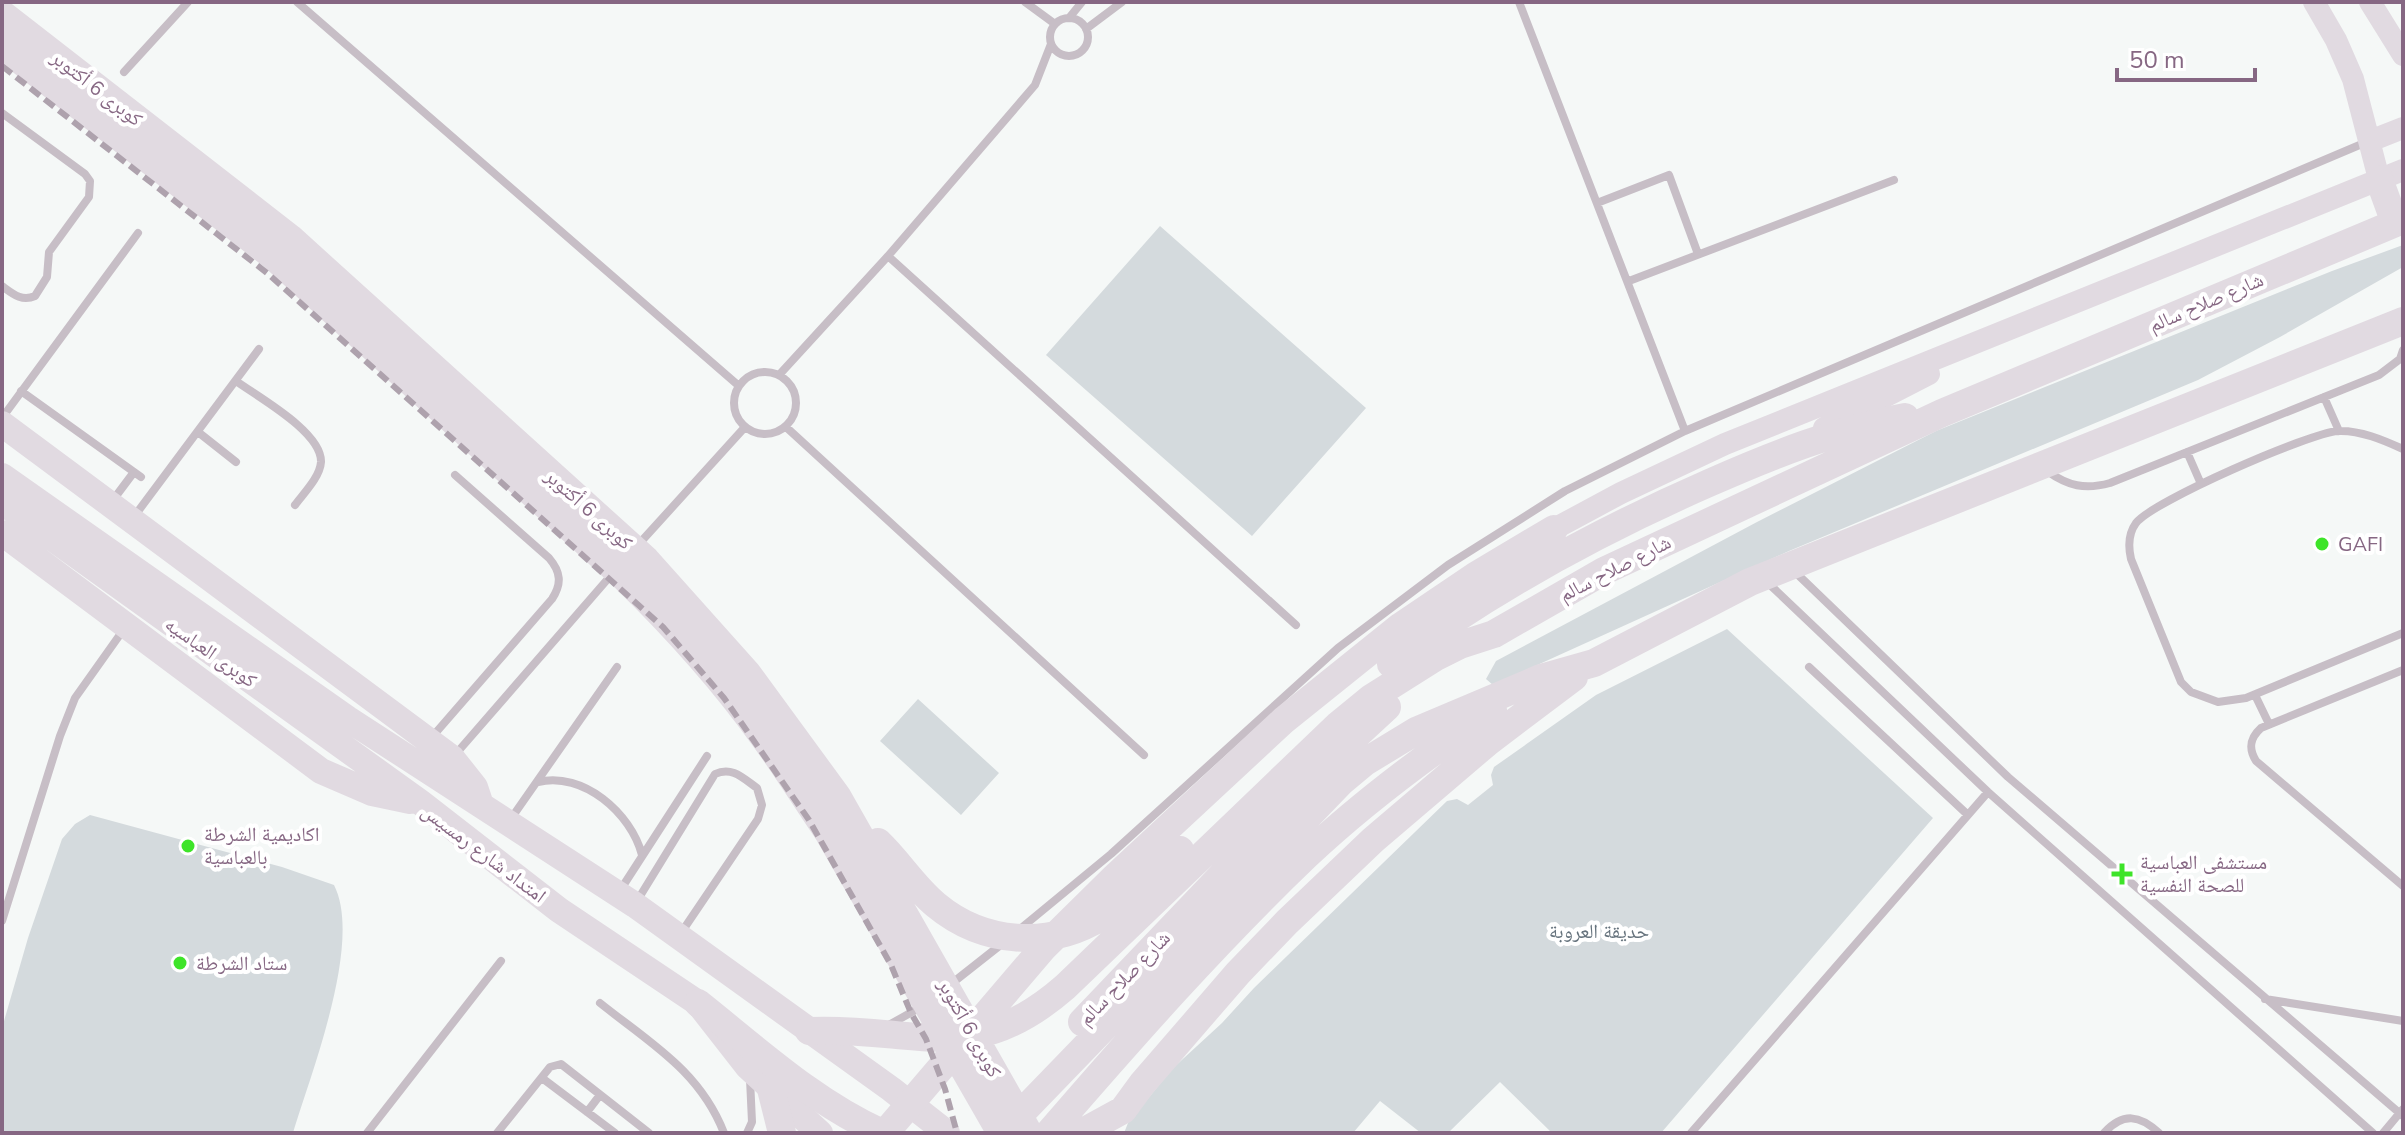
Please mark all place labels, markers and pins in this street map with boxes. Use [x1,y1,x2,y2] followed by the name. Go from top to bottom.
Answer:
[2338,531,2383,558] place label: GAFI
[2313,535,2331,553] marker: GAFI
[204,821,319,871] place label: اكاديمية الشرطة بالعباسية
[179,837,197,855] marker: اكاديمية الشرطة بالعباسية
[2140,849,2267,899] place label: مستشفى العباسية للصحة النفسية
[2111,863,2133,885] marker: مستشفى العباسية للصحة النفسية
[196,950,287,977] place label: ستاد الشرطة
[171,954,189,972] marker: ستاد الشرطة

